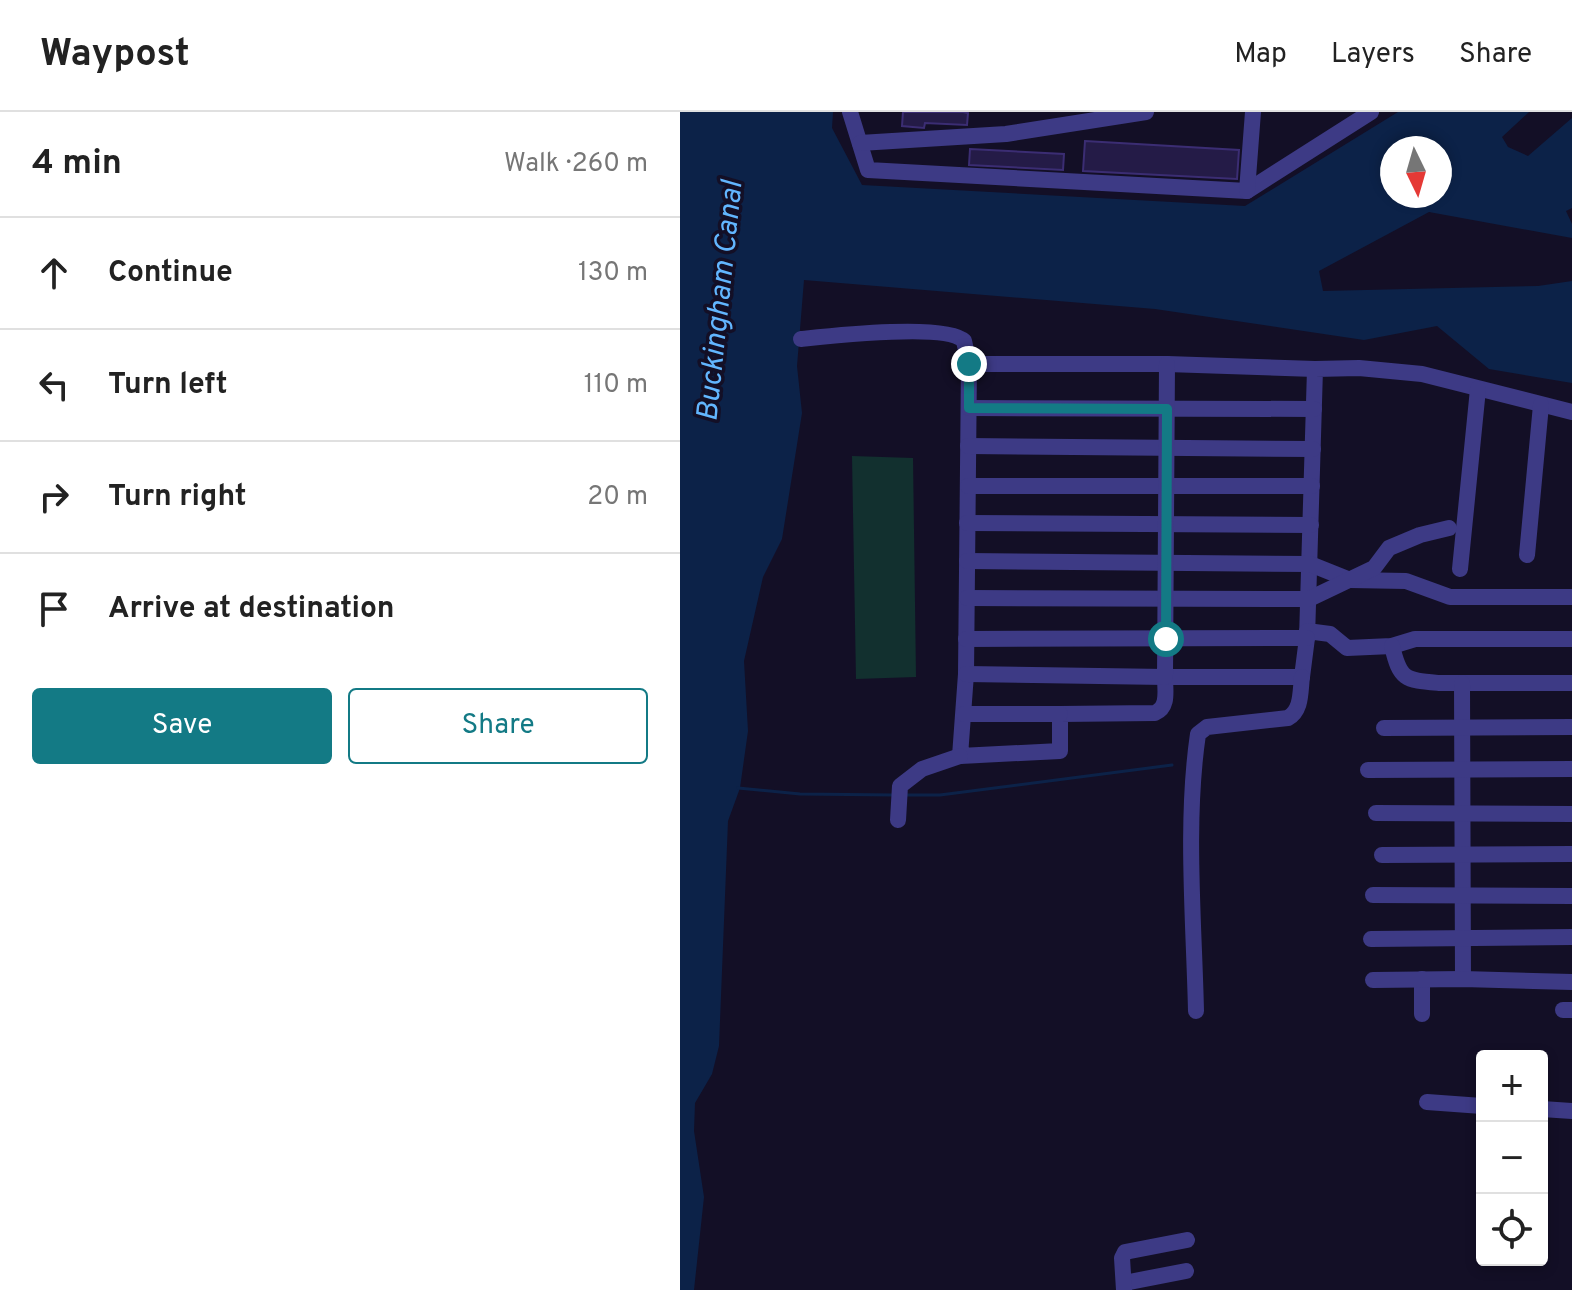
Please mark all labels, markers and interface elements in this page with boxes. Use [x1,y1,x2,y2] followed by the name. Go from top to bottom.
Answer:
[40,31,190,80] text: Waypost
[1234,37,1287,73] text: Map
[1331,37,1415,73] text: Layers
[1459,37,1532,73] text: Share
[1380,136,1452,208] north arrow
[32,143,122,186] text: 4 min
[504,148,648,181] text: Walk · 260 m
[690,178,753,423] water label: Buckingham Canal
[32,251,76,295] icon: ahead
[108,255,233,292] text: Continue
[578,257,648,290] text: 130 m
[951,346,987,382] route end
[32,363,76,407] icon: left
[108,367,228,404] text: Turn left
[584,369,648,402] text: 110 m
[32,475,76,519] icon: right
[108,479,246,516] text: Turn right
[587,481,648,514] text: 20 m
[32,587,76,631] icon: arrive
[108,591,394,628] text: Arrive at destination
[1148,621,1184,657] route start
[32,688,332,764] button: Save
[348,688,648,764] button: Share
[1476,1050,1548,1266] map controls
[1476,1050,1548,1122] button: +
[1476,1122,1548,1194] button: −
[1476,1194,1548,1266] button: locate

